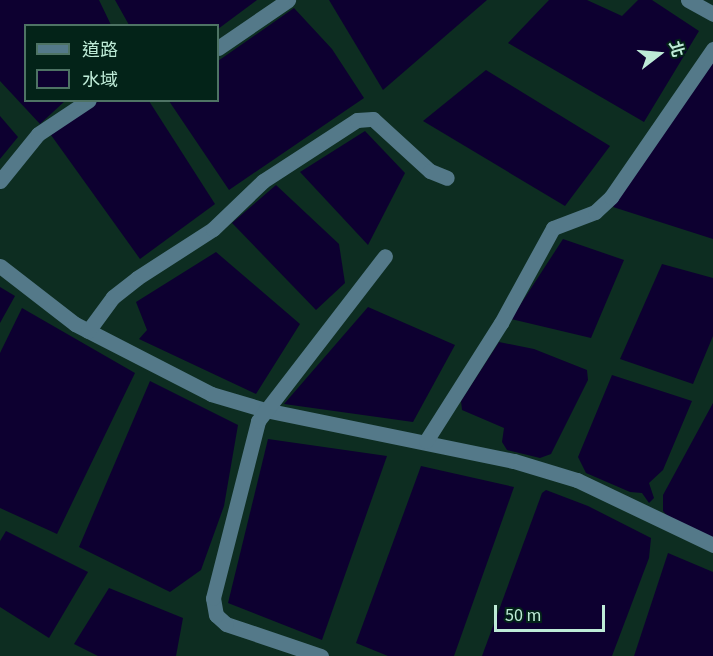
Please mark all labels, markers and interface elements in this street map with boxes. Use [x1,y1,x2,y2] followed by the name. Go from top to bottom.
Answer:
[24,24,219,102] legend
[629,24,689,84] north arrow
[82,38,118,63] text: 道路
[664,38,689,60] text: 北
[82,68,118,93] text: 水域
[497,593,608,631] scale bar
[505,603,541,628] text: 50 m

